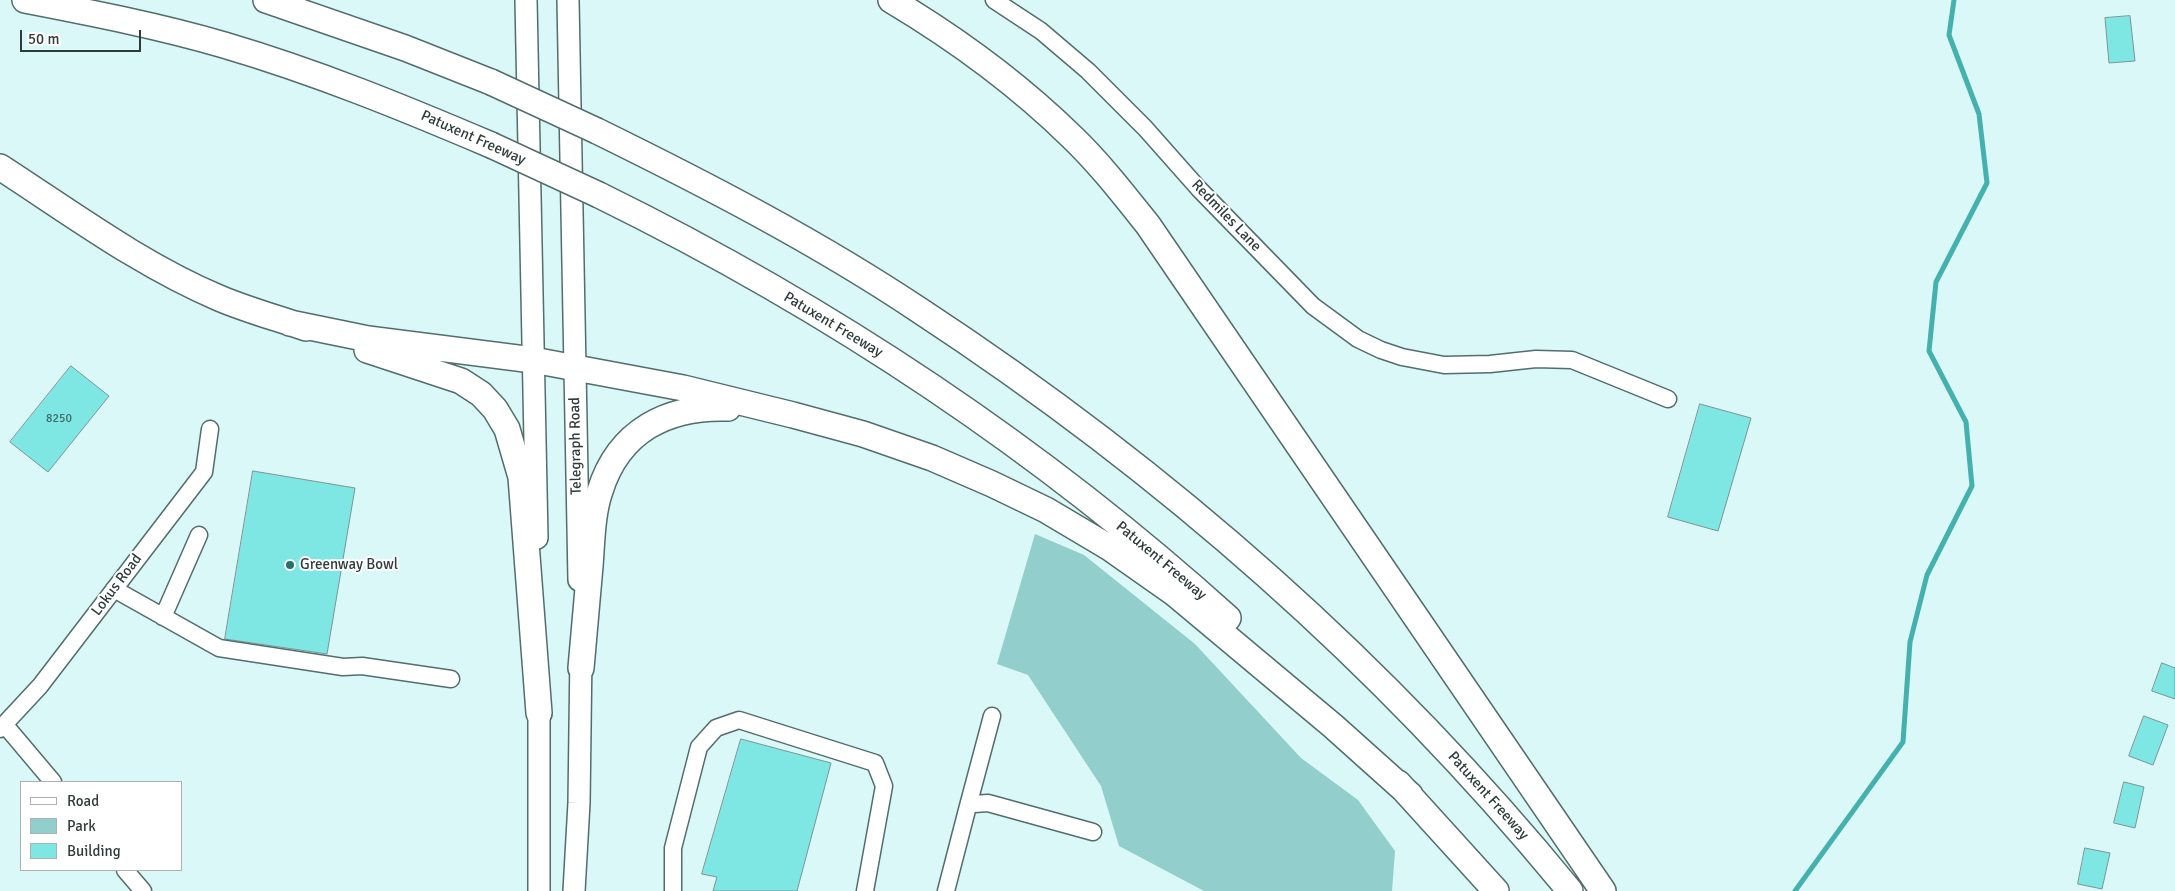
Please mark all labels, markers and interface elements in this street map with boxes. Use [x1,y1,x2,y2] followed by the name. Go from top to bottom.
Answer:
[22,20,144,52] scale bar
[28,30,59,48] text: 50 m
[418,107,528,169] street label: Patuxent Freeway
[1187,176,1265,256] street label: Redmiles Lane
[780,288,886,362] street label: Patuxent Freeway
[566,397,586,495] street label: Telegraph Road
[46,412,72,426] house number: 8250
[1112,518,1210,604] street label: Patuxent Freeway
[88,551,146,619] street label: Lokus Road
[300,556,398,574] place label: Greenway Bowl
[284,559,296,571] marker: Greenway Bowl
[1444,748,1532,844] street label: Patuxent Freeway
[20,781,182,871] legend
[67,792,99,810] text: Road
[67,817,96,835] text: Park
[67,842,121,860] text: Building

